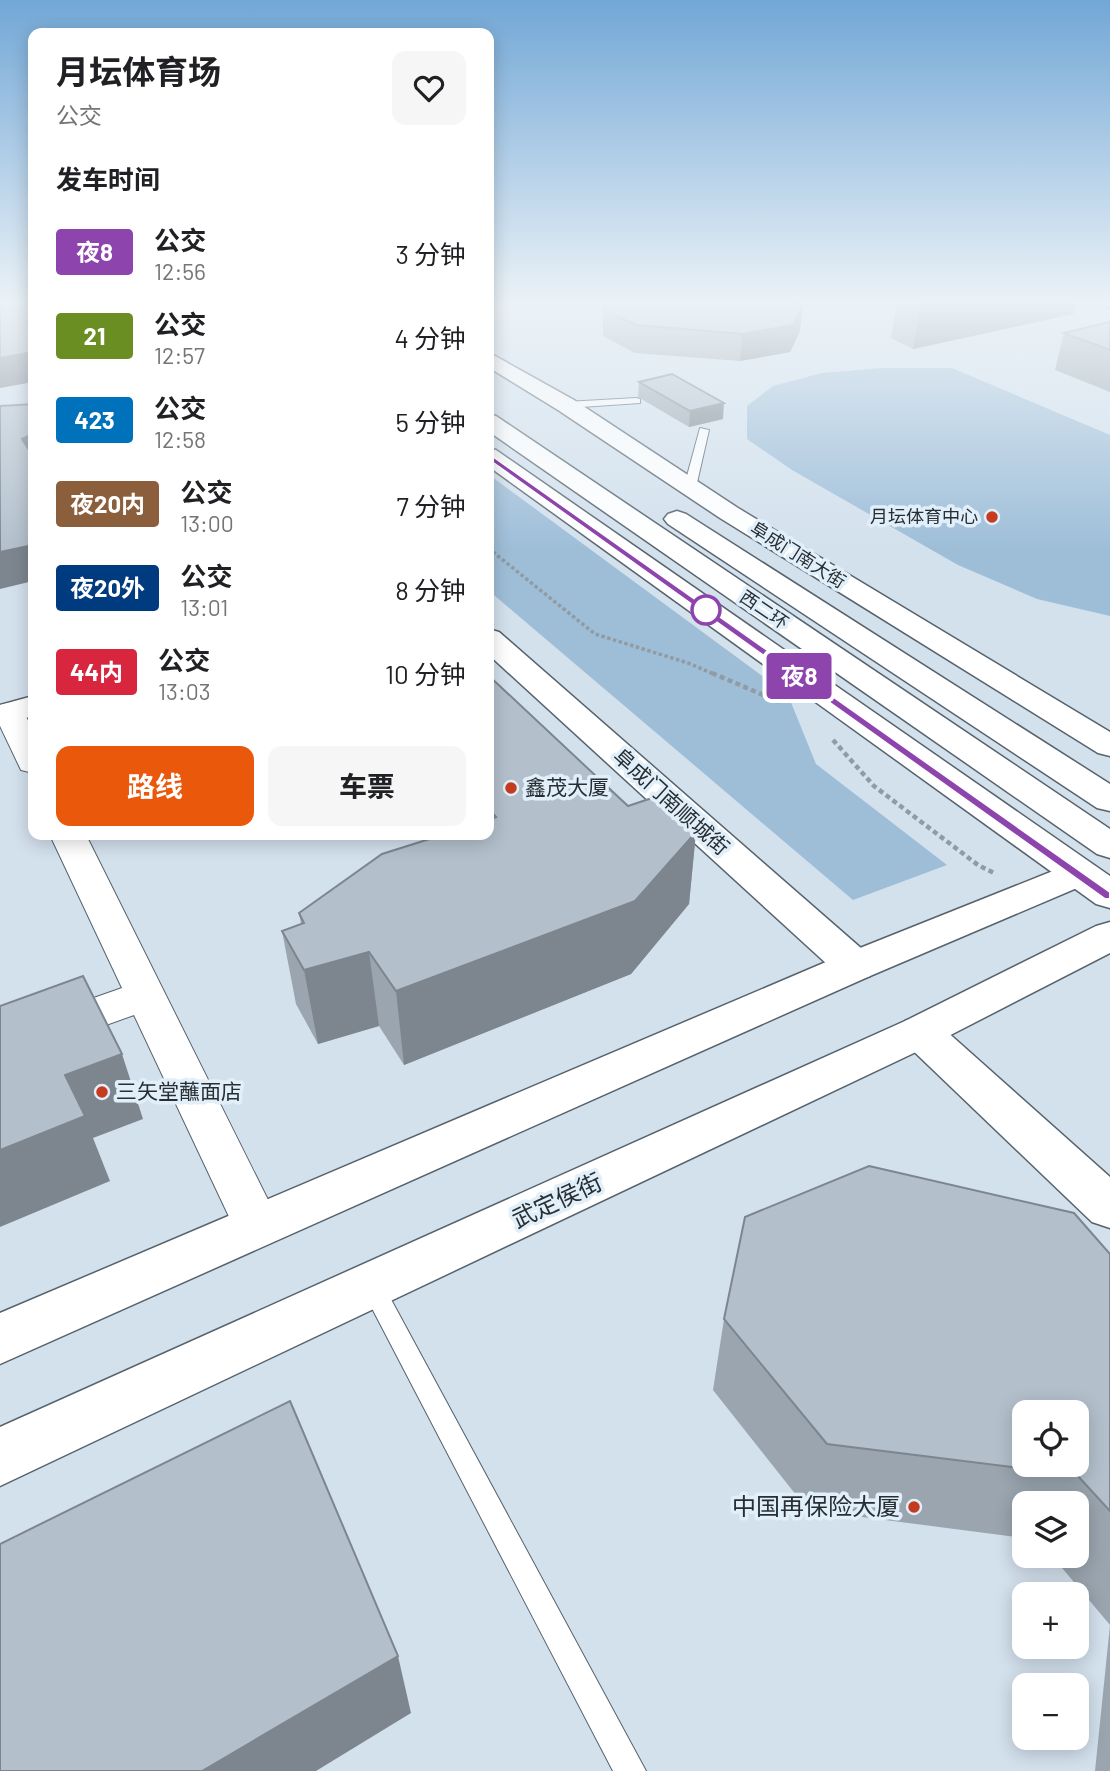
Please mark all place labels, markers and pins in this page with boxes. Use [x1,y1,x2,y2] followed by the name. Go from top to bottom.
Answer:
[870,505,978,527] place label: 月坛体育中心
[984,509,1000,525] marker: 月坛体育中心
[691,595,721,625] unlabelled marker
[525,774,609,799] place label: 鑫茂大厦
[503,780,519,796] marker: 鑫茂大厦
[116,1078,242,1103] place label: 三矢堂蘸面店
[94,1084,110,1100] marker: 三矢堂蘸面店
[732,1491,900,1520] place label: 中国再保险大厦
[906,1499,922,1515] marker: 中国再保险大厦

